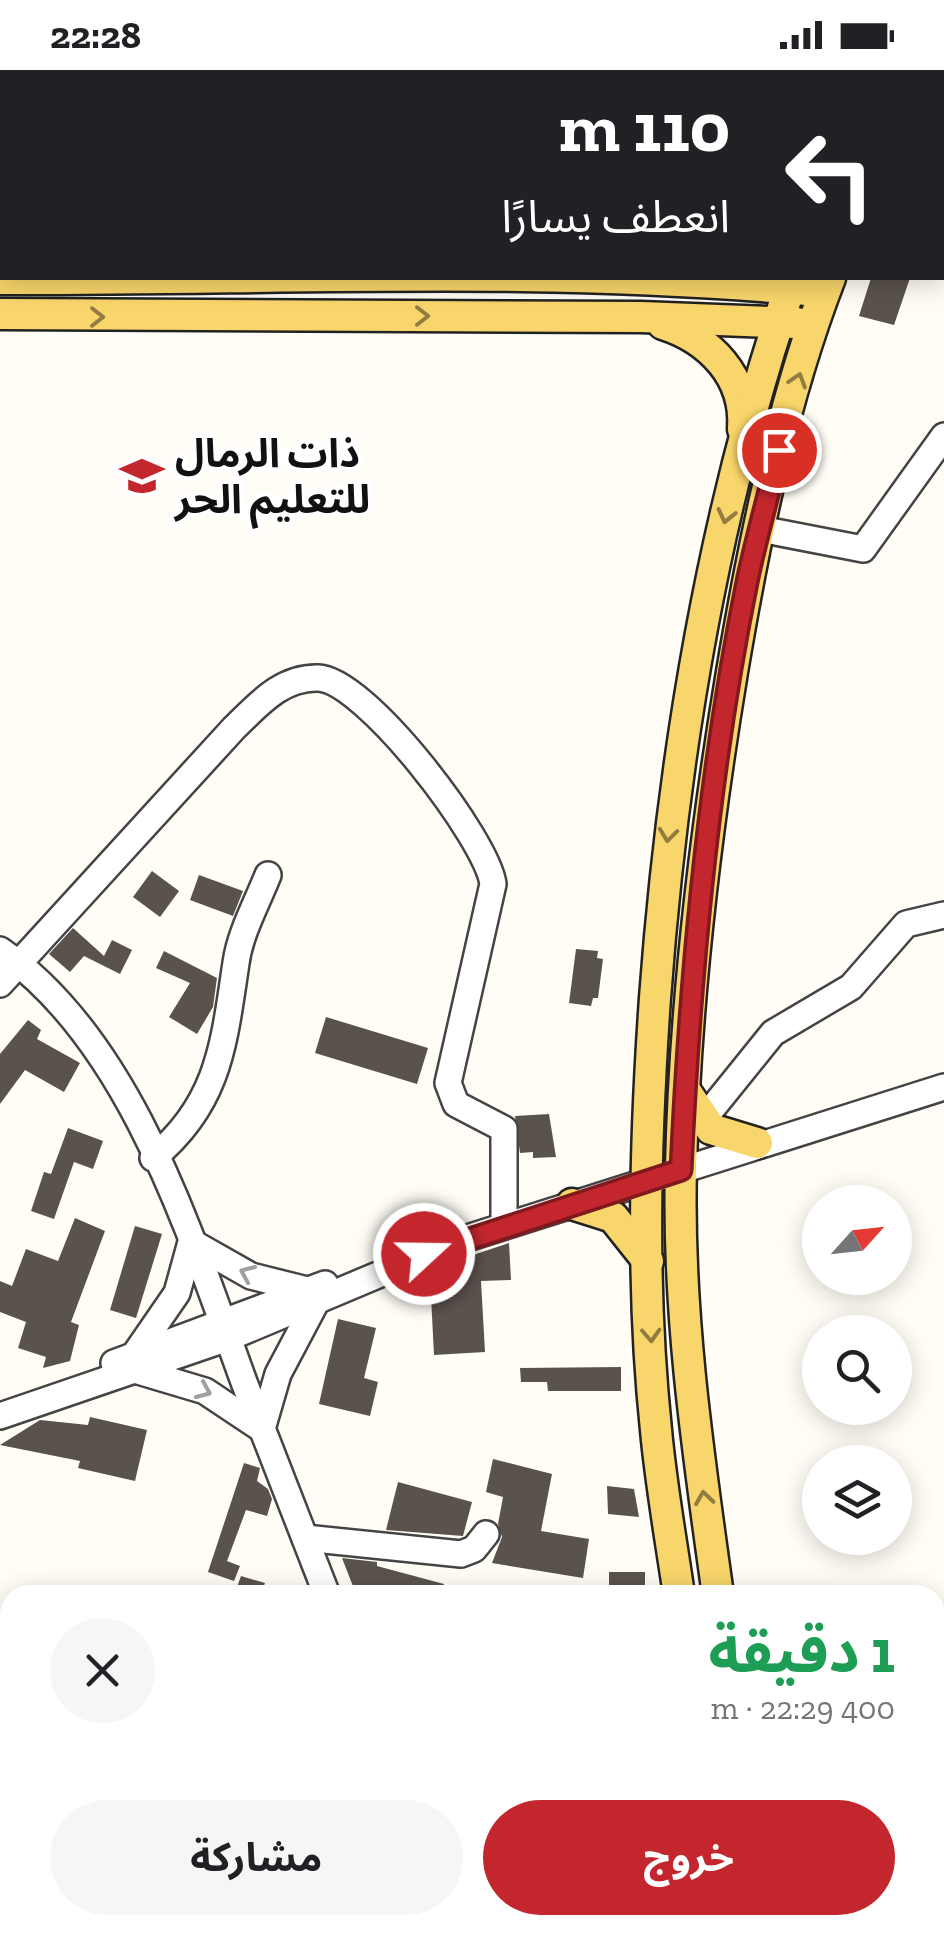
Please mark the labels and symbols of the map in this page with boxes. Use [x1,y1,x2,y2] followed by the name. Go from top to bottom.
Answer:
[416,305,431,327] one-way arrow
[90,306,106,327] one-way arrow
[786,373,807,390] one-way arrow
[737,408,822,493] pin
[173,429,370,529] place label: ذات الرمال للتعليم الحر
[118,452,166,500] school or university icon: ذات الرمال للتعليم الحر
[717,507,738,524] one-way arrow
[658,828,679,844] one-way arrow
[802,1185,912,1295] north arrow
[372,1202,476,1306] position arrow
[239,1265,257,1285] one-way arrow
[640,1327,661,1343] one-way arrow
[194,1379,212,1399] one-way arrow
[695,1490,716,1507] one-way arrow

